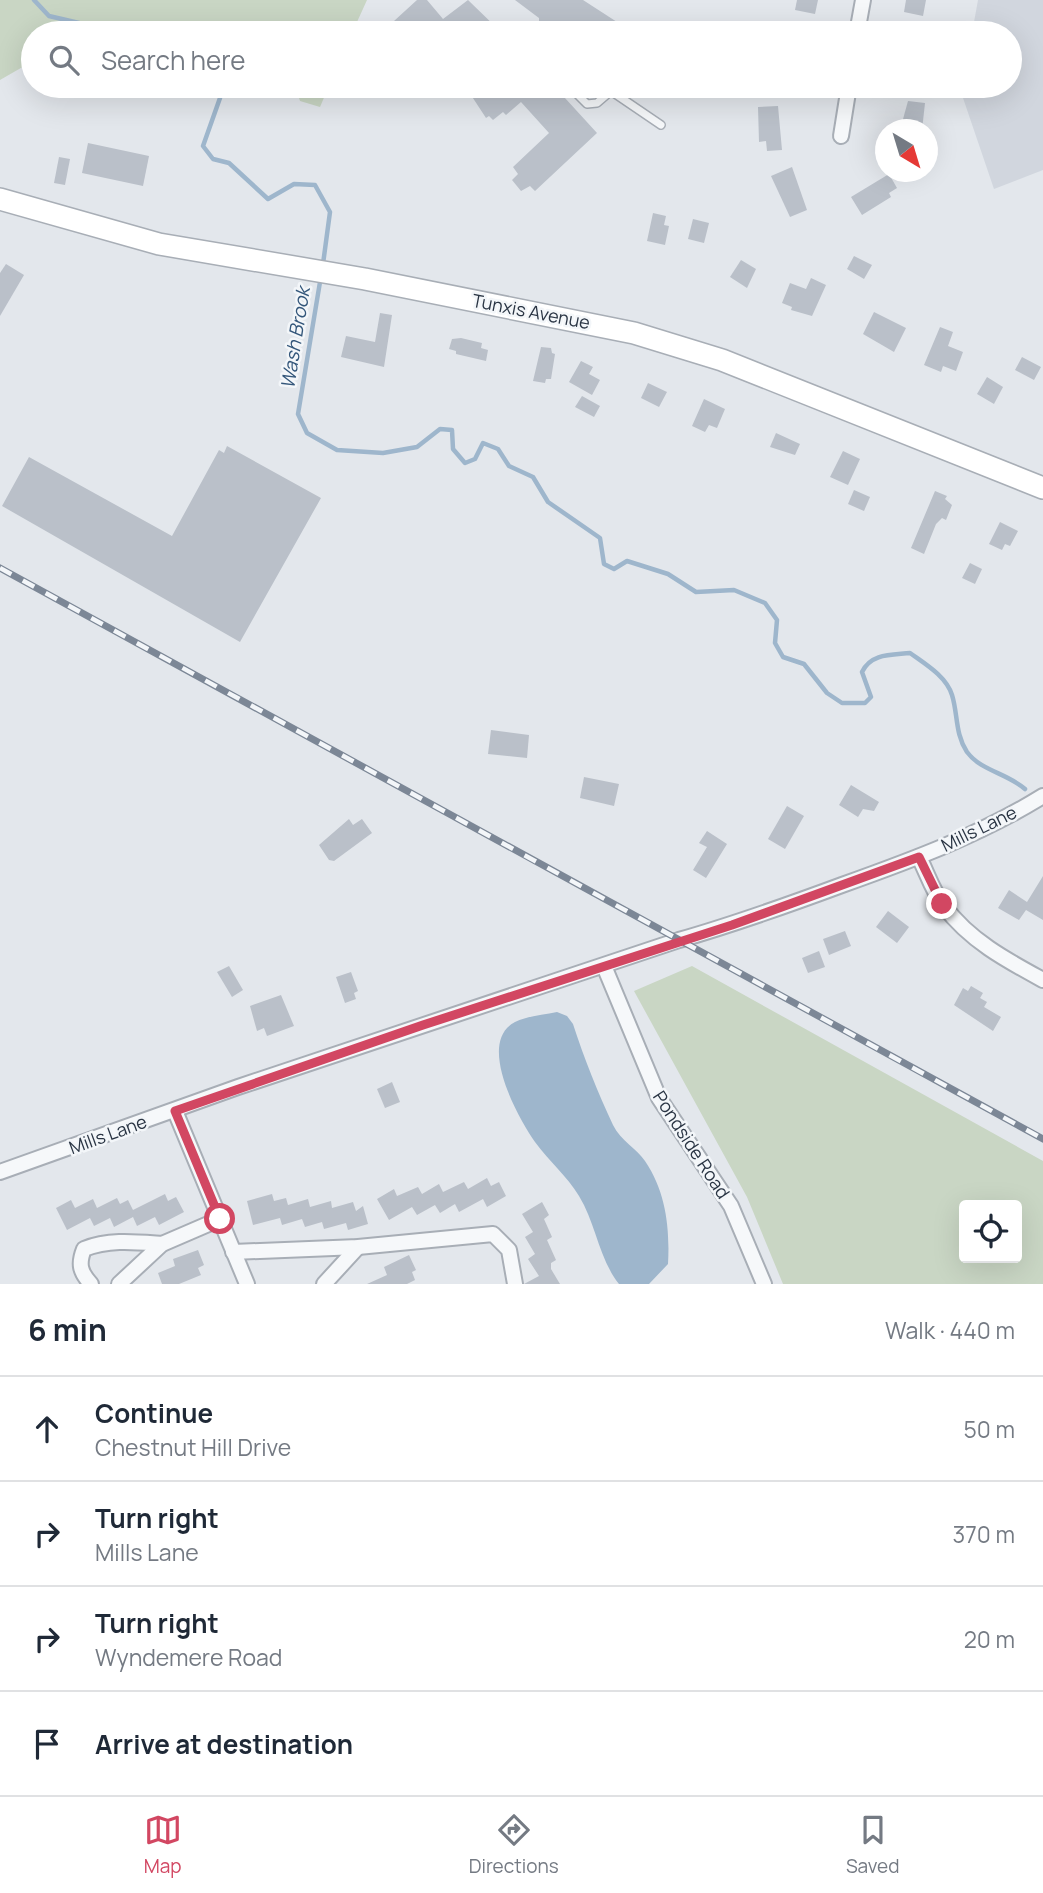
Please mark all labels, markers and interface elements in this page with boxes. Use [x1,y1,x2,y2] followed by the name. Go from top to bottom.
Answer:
[21,21,1022,98] search box
[45,41,83,79] icon: search
[101,42,246,78] text: Search here
[875,119,938,182] north arrow
[274,283,316,391] water label: Wash Brook
[470,288,592,334] street label: Tunxis Avenue
[937,800,1020,857] street label: Mills Lane
[926,888,957,919] route end
[648,1086,736,1203] street label: Pondside Road
[65,1109,150,1159] street label: Mills Lane
[959,1200,1022,1263] map controls
[959,1200,1022,1263] button: locate
[204,1203,235,1234] route start
[28,1309,107,1350] text: 6 min
[885,1314,1015,1346] text: Walk · 440 m
[95,1395,213,1431] text: Continue
[28,1410,66,1448] icon: ahead
[964,1413,1015,1445] text: 50 m
[95,1431,291,1463] text: Chestnut Hill Drive
[95,1500,219,1536] text: Turn right
[28,1515,66,1553] icon: right
[953,1518,1015,1550] text: 370 m
[95,1536,199,1568] text: Mills Lane
[95,1605,219,1641] text: Turn right
[28,1620,66,1658] icon: right
[964,1623,1015,1655] text: 20 m
[95,1641,282,1673] text: Wyndemere Road
[28,1725,66,1763] icon: arrive
[95,1726,353,1762] text: Arrive at destination
[144,1811,182,1879] tab: Map
[469,1811,559,1879] tab: Directions
[846,1811,899,1879] tab: Saved

